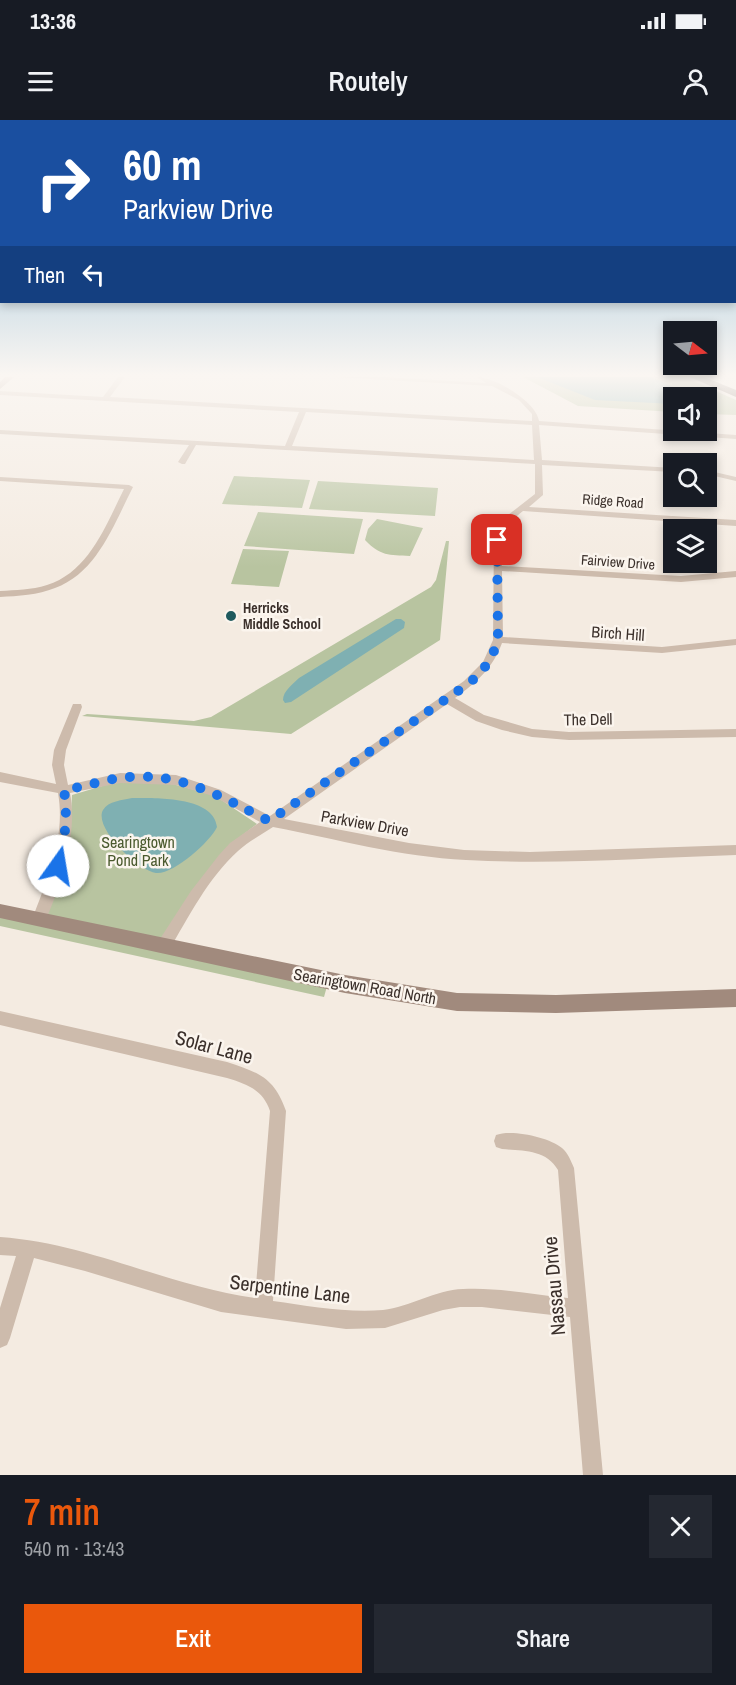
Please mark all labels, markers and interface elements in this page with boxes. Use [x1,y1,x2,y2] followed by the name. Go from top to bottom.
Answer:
[30,6,76,36] text: 13:36
[328,63,408,99] text: Routely
[24,65,57,98] icon: menu
[679,65,712,98] icon: person
[123,137,202,193] text: 60 m
[24,144,102,222] icon: right
[123,191,273,227] text: Parkview Drive
[77,258,110,291] icon: left
[24,260,65,290] text: Then
[663,321,717,375] north arrow
[663,321,717,573] map controls
[663,387,717,441] button: sound
[663,453,717,507] button: search
[582,490,644,512] street label: Ridge Road
[471,514,522,565] pin
[663,519,717,573] button: layers
[480,523,513,556] icon: arrive
[580,550,656,574] street label: Fairview Drive
[243,599,321,633] place label: Herricks Middle School
[224,609,238,623] marker: Herricks Middle School
[591,620,645,646] street label: Birch Hill
[563,708,613,730] street label: The Dell
[319,804,411,842] street label: Parkview Drive
[101,831,175,871] park label: Searingtown Pond Park
[26,834,90,898] position arrow
[292,963,438,1009] street label: Searingtown Road North
[172,1023,256,1070] street label: Solar Lane
[536,1235,571,1337] street label: Nassau Drive
[228,1268,352,1309] street label: Serpentine Lane
[24,1488,100,1536] text: 7 min
[649,1495,712,1558] button: close
[24,1535,124,1562] text: 540 m · 13:43
[24,1604,362,1673] button: Exit
[374,1604,712,1673] button: Share

